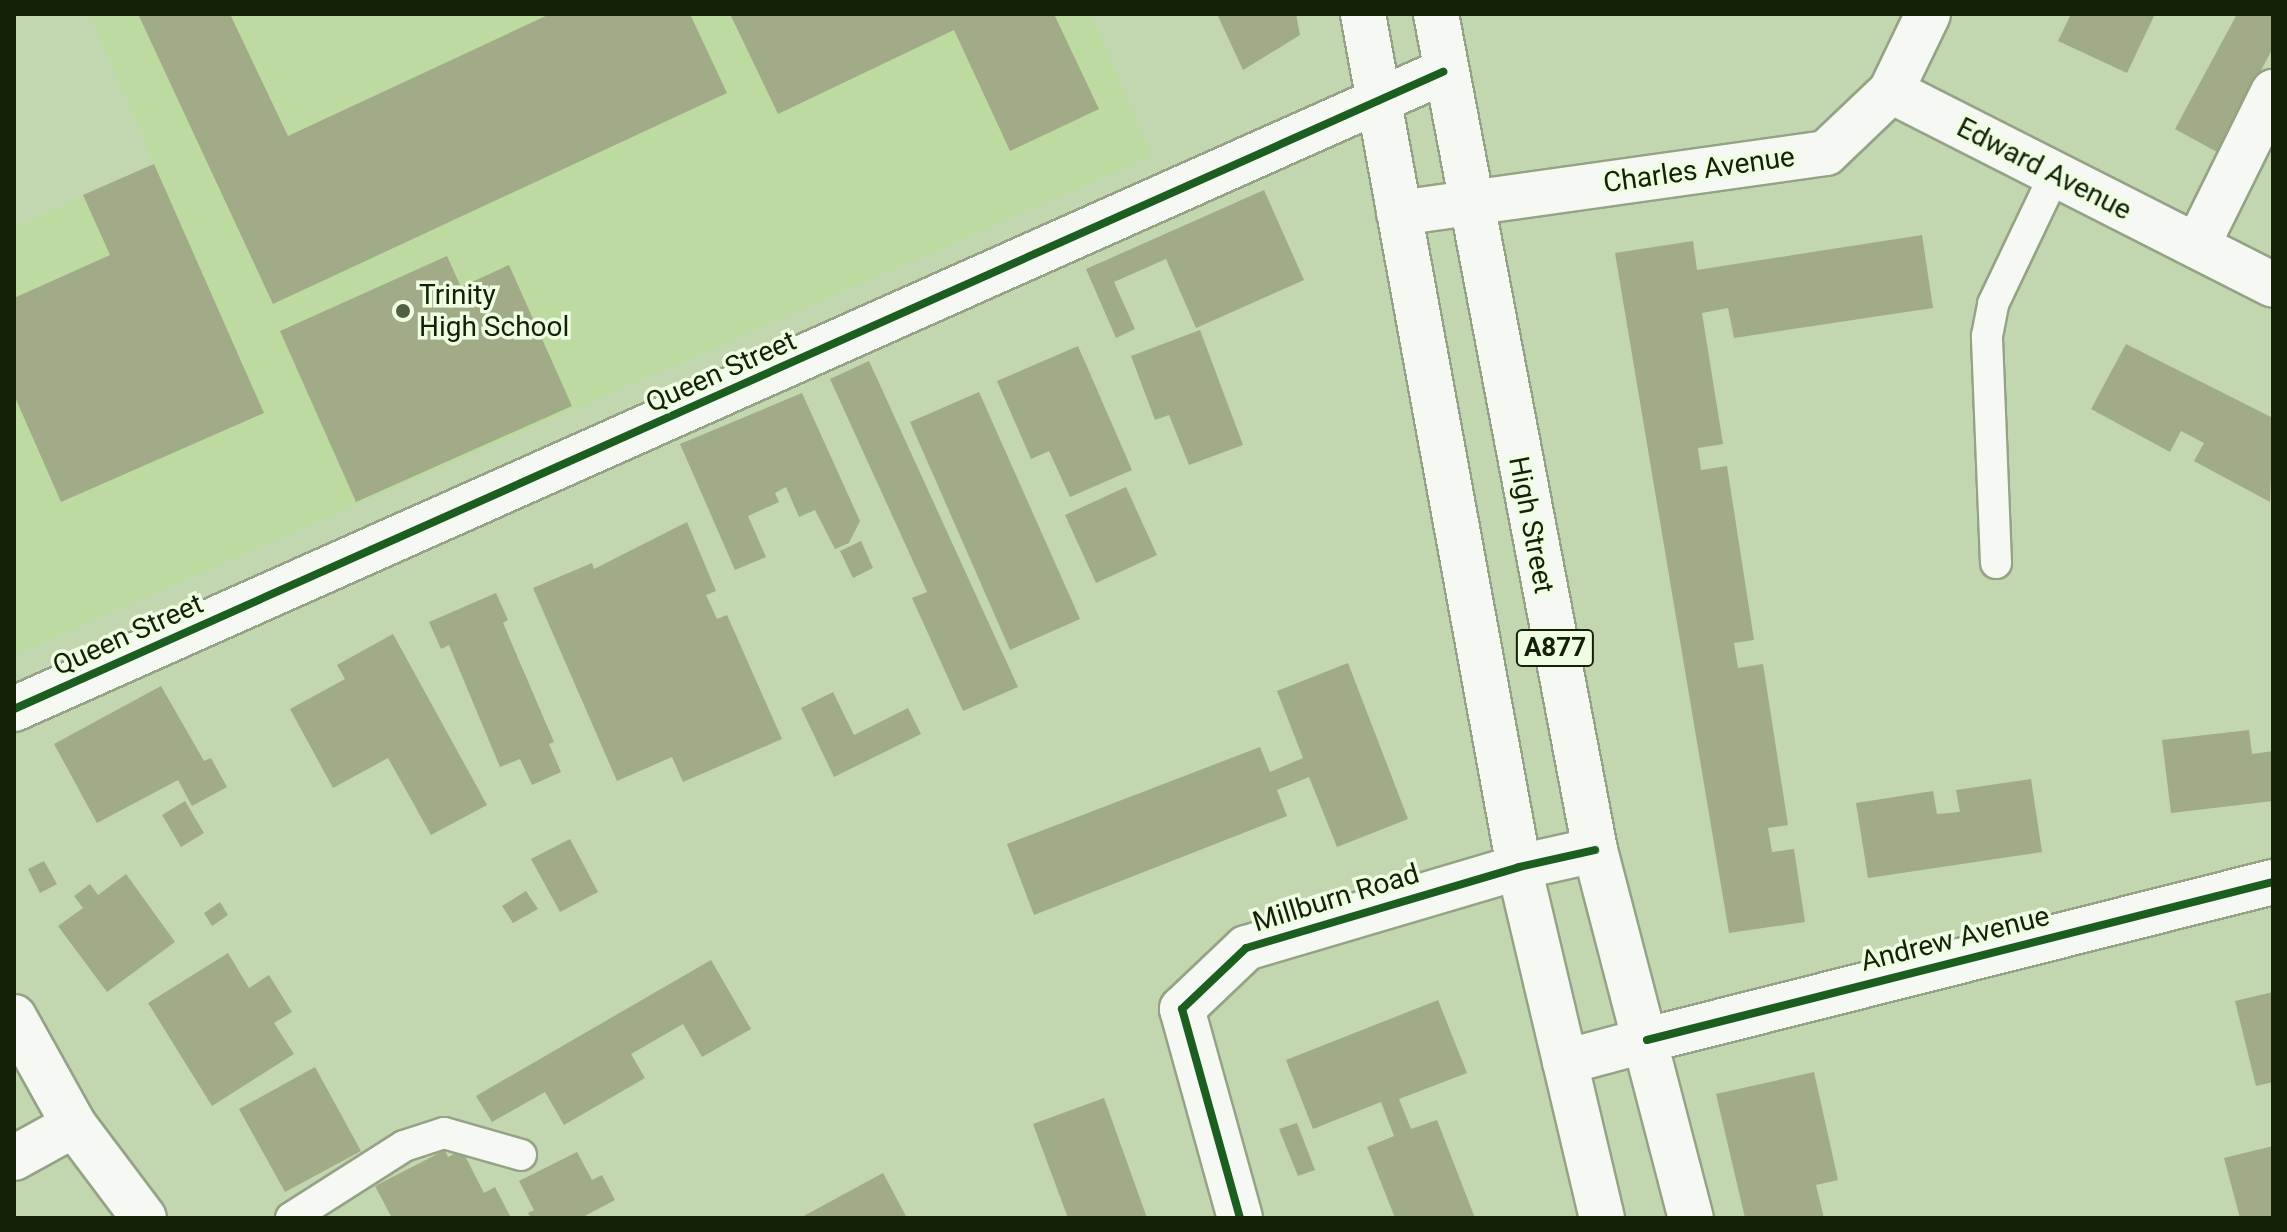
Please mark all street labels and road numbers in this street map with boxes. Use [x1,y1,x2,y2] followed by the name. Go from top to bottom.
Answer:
[1951,111,2137,227] street label: Edward Avenue
[1601,140,1797,200] street label: Charles Avenue
[641,324,801,420] street label: Queen Street
[1501,454,1561,596] street label: High Street
[48,587,208,683] street label: Queen Street
[1515,626,1595,670] road number: A877
[1249,857,1423,939] street label: Millburn Road
[1857,899,2053,979] street label: Andrew Avenue

